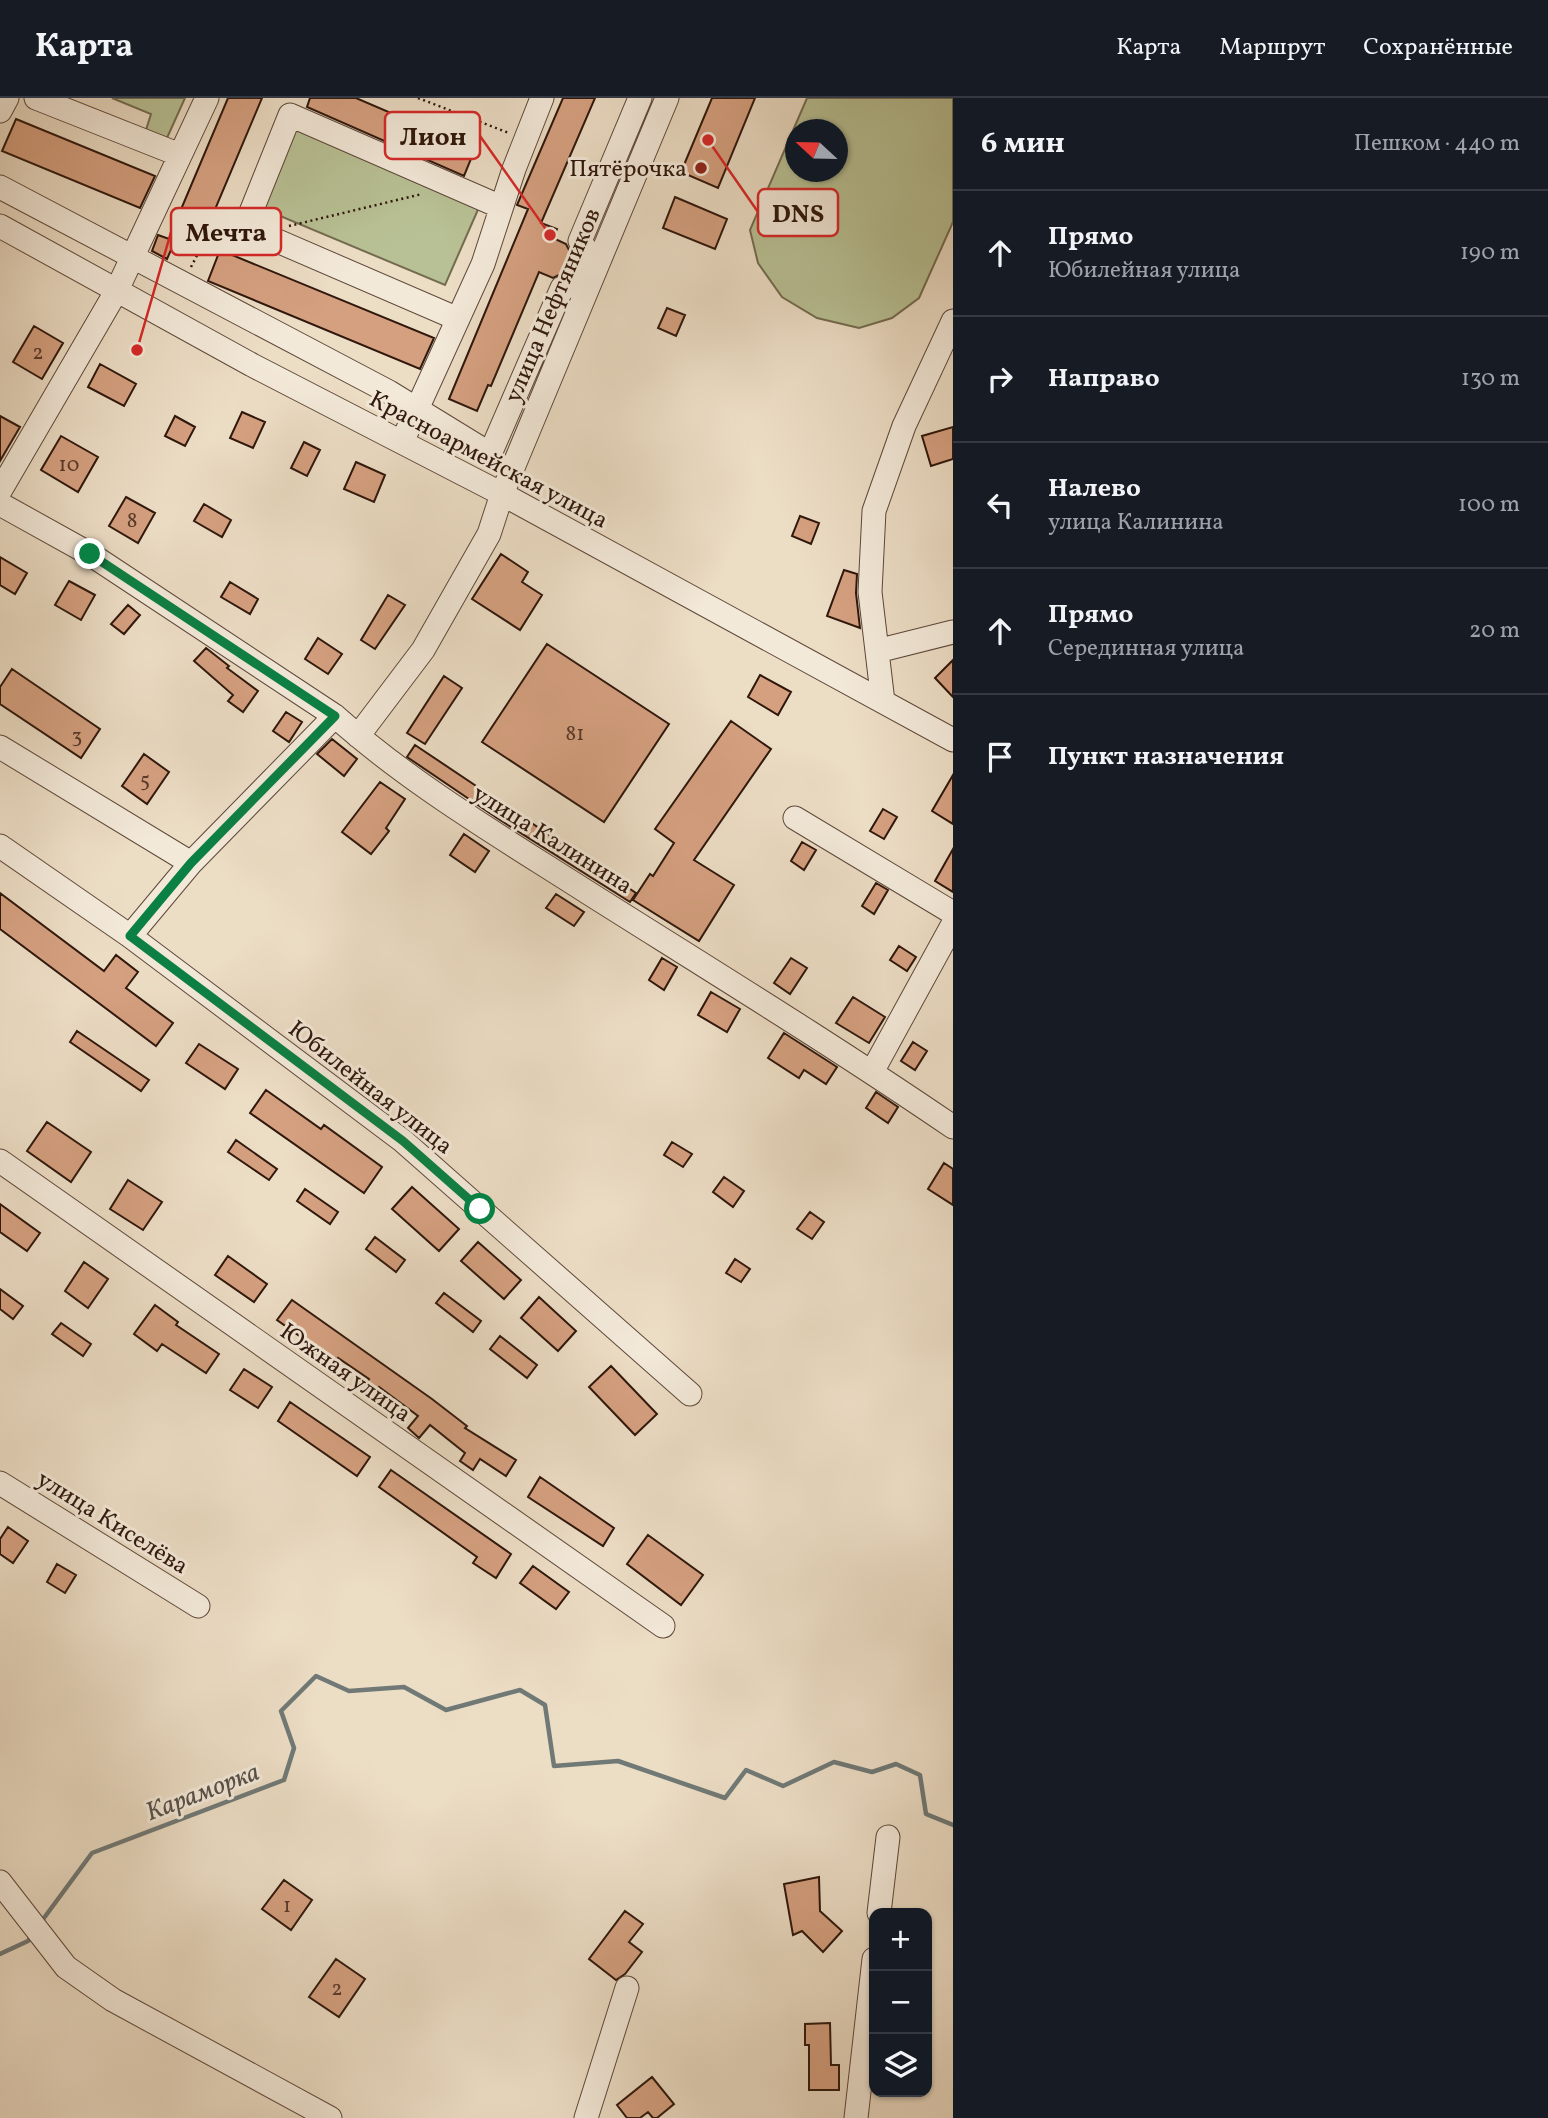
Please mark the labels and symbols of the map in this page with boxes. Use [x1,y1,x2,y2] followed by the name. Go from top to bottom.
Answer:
[385,112,480,159] callout: Лион
[785,119,848,182] north arrow
[400,120,466,156] text: Лион
[569,153,687,187] place label: Пятёрочка
[693,160,709,176] marker: Пятёрочка
[758,189,838,236] callout: DNS
[772,197,824,233] text: DNS
[497,203,610,409] street label: улица Нефтяников
[171,208,281,255] callout: Мечта
[185,216,267,252] text: Мечта
[32,339,44,368] house number: 2
[363,383,613,538] street label: Красноармейская улица
[59,451,79,480] house number: 10
[127,507,137,536] house number: 8
[74,538,105,569] route end
[566,720,584,749] house number: 81
[72,722,82,751] house number: 3
[140,766,150,795] house number: 5
[465,778,639,904] street label: улица Калинина
[280,1013,459,1164] street label: Юбилейная улица
[464,1193,495,1224] route start
[272,1316,417,1432] street label: Южная улица
[29,1463,194,1584] street label: улица Киселёва
[140,1755,265,1831] water label: Караморка
[283,1892,291,1921] house number: 1
[331,1975,343,2004] house number: 2

